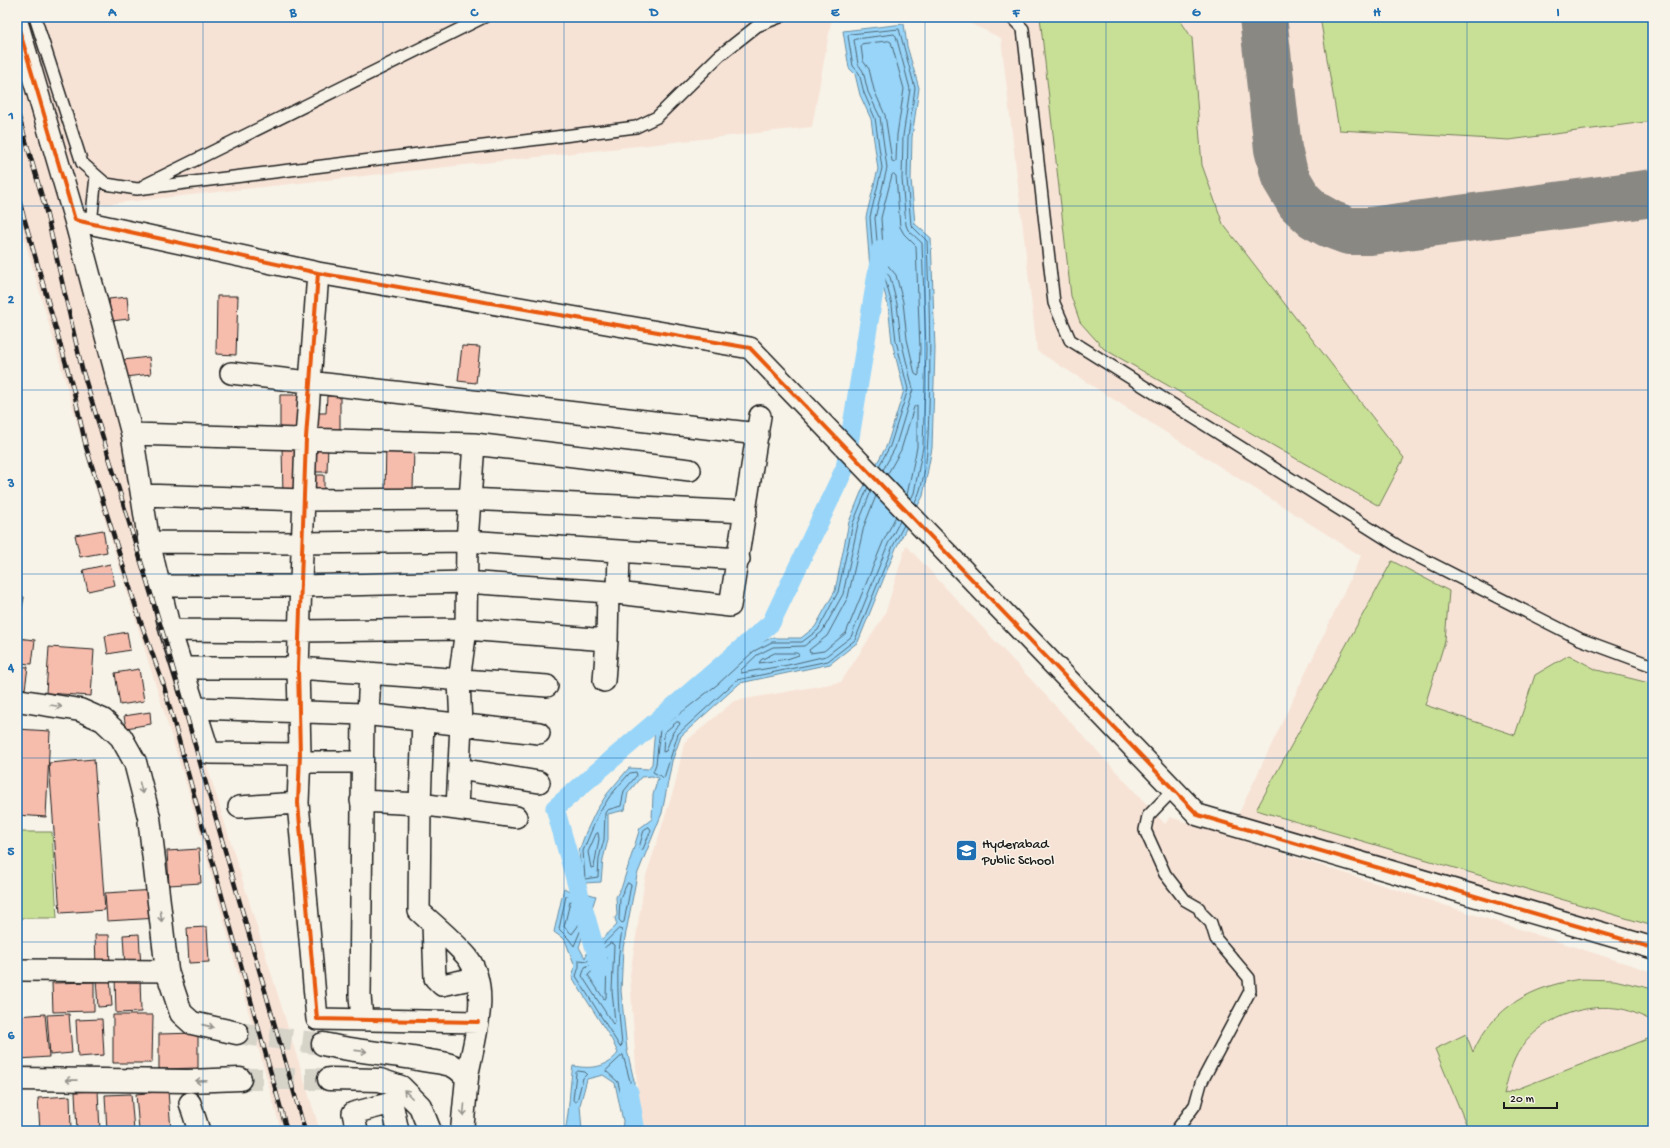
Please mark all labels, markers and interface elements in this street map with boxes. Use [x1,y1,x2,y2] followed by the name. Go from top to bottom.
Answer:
[107,6,117,21] text: A
[289,6,298,21] text: B
[469,6,479,21] text: C
[649,6,659,21] text: D
[831,6,840,21] text: E
[1012,6,1021,21] text: F
[1192,6,1201,21] text: G
[1373,6,1381,21] text: H
[1556,6,1560,21] text: I
[7,109,14,124] text: 1
[8,293,15,308] text: 2
[7,477,15,492] text: 3
[7,661,15,676] text: 4
[49,702,62,710] one-way arrow
[138,781,146,794] one-way arrow
[981,837,1054,870] place label: Hyderabad Public School
[953,838,979,864] school or university icon: Hyderabad Public School
[8,845,15,860] text: 5
[157,909,165,922] one-way arrow
[201,1023,214,1031] one-way arrow
[8,1029,15,1044] text: 6
[354,1047,367,1054] one-way arrow
[65,1076,78,1084] one-way arrow
[195,1077,208,1085] one-way arrow
[1504,1084,1557,1110] scale bar
[403,1089,413,1099] one-way arrow
[1510,1093,1535,1107] text: 20 m
[460,1103,467,1116] one-way arrow

